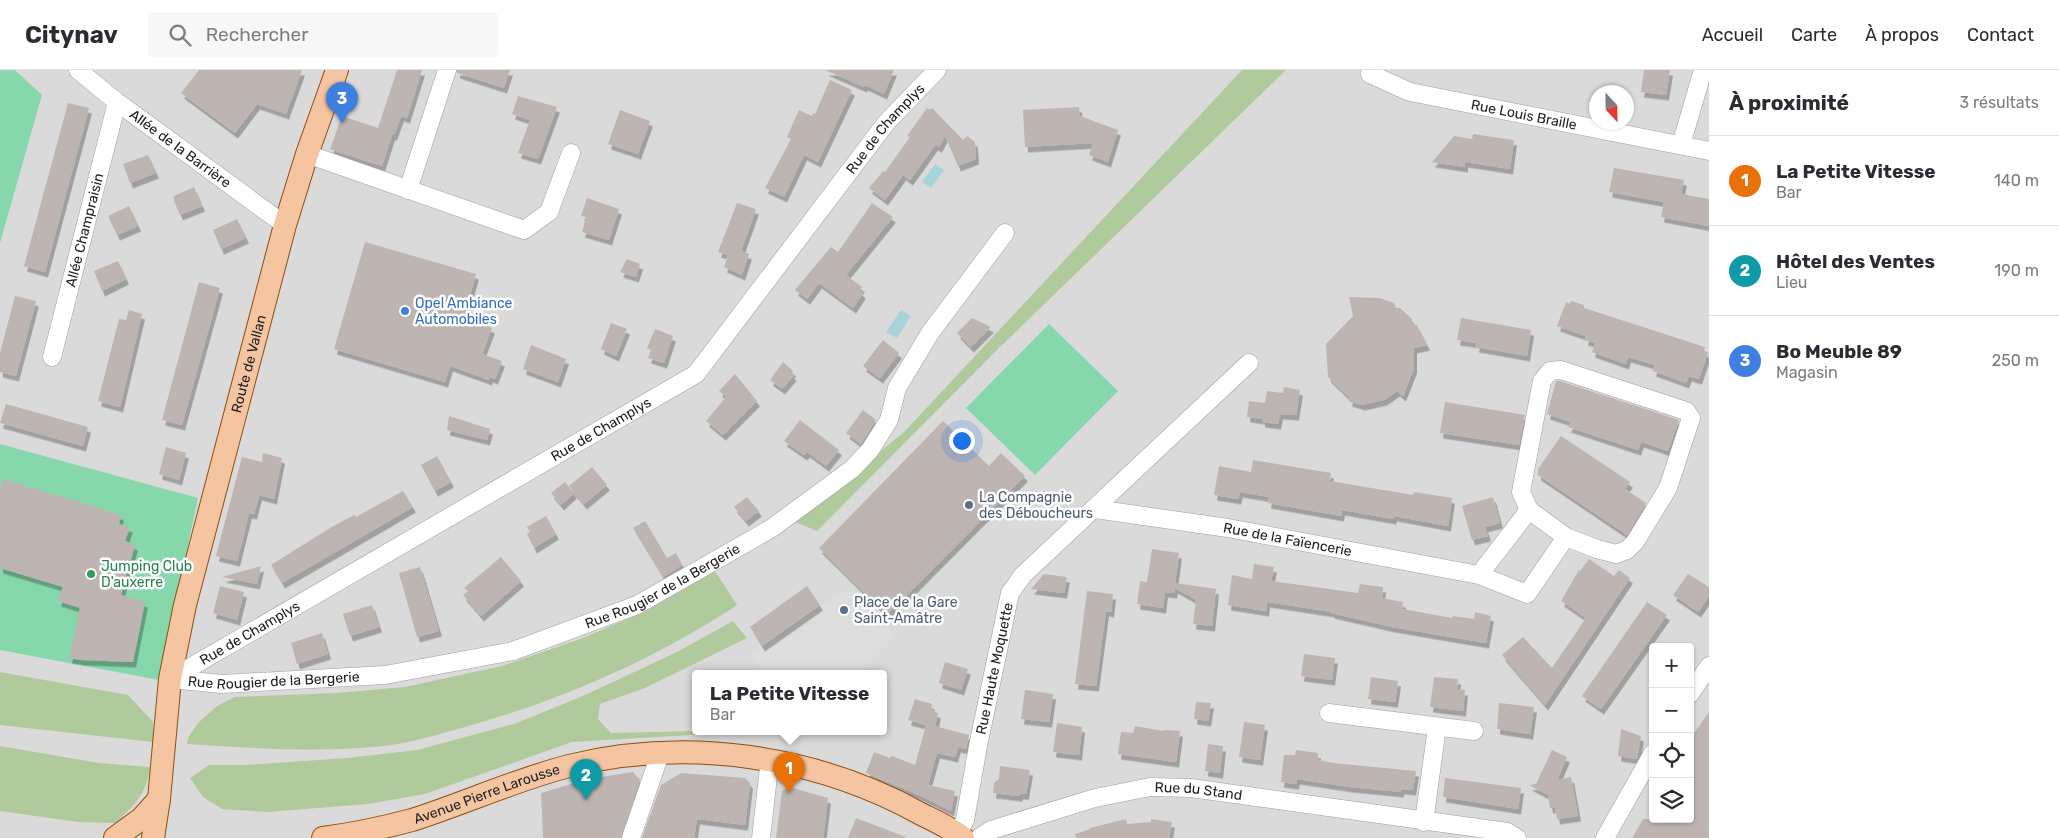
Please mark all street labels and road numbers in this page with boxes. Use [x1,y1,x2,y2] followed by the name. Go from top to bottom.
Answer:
[843,80,928,177] street label: Rue de Champlys
[1469,96,1578,134] street label: Rue Louis Braille
[126,106,234,192] street label: Allée de la Barrière
[62,171,108,289] street label: Allée Champraisin
[228,313,270,415] street label: Route de Vallan
[548,394,654,465] street label: Rue de Champlys
[1222,519,1353,560] street label: Rue de la Faïencerie
[583,540,743,633] street label: Rue Rougier de la Bergerie
[197,598,303,669] street label: Rue de Champlys
[973,601,1017,736] street label: Rue Haute Moquette
[187,668,360,693] street label: Rue Rougier de la Bergerie
[412,761,562,828] street label: Avenue Pierre Larousse
[1155,779,1243,804] street label: Rue du Stand

